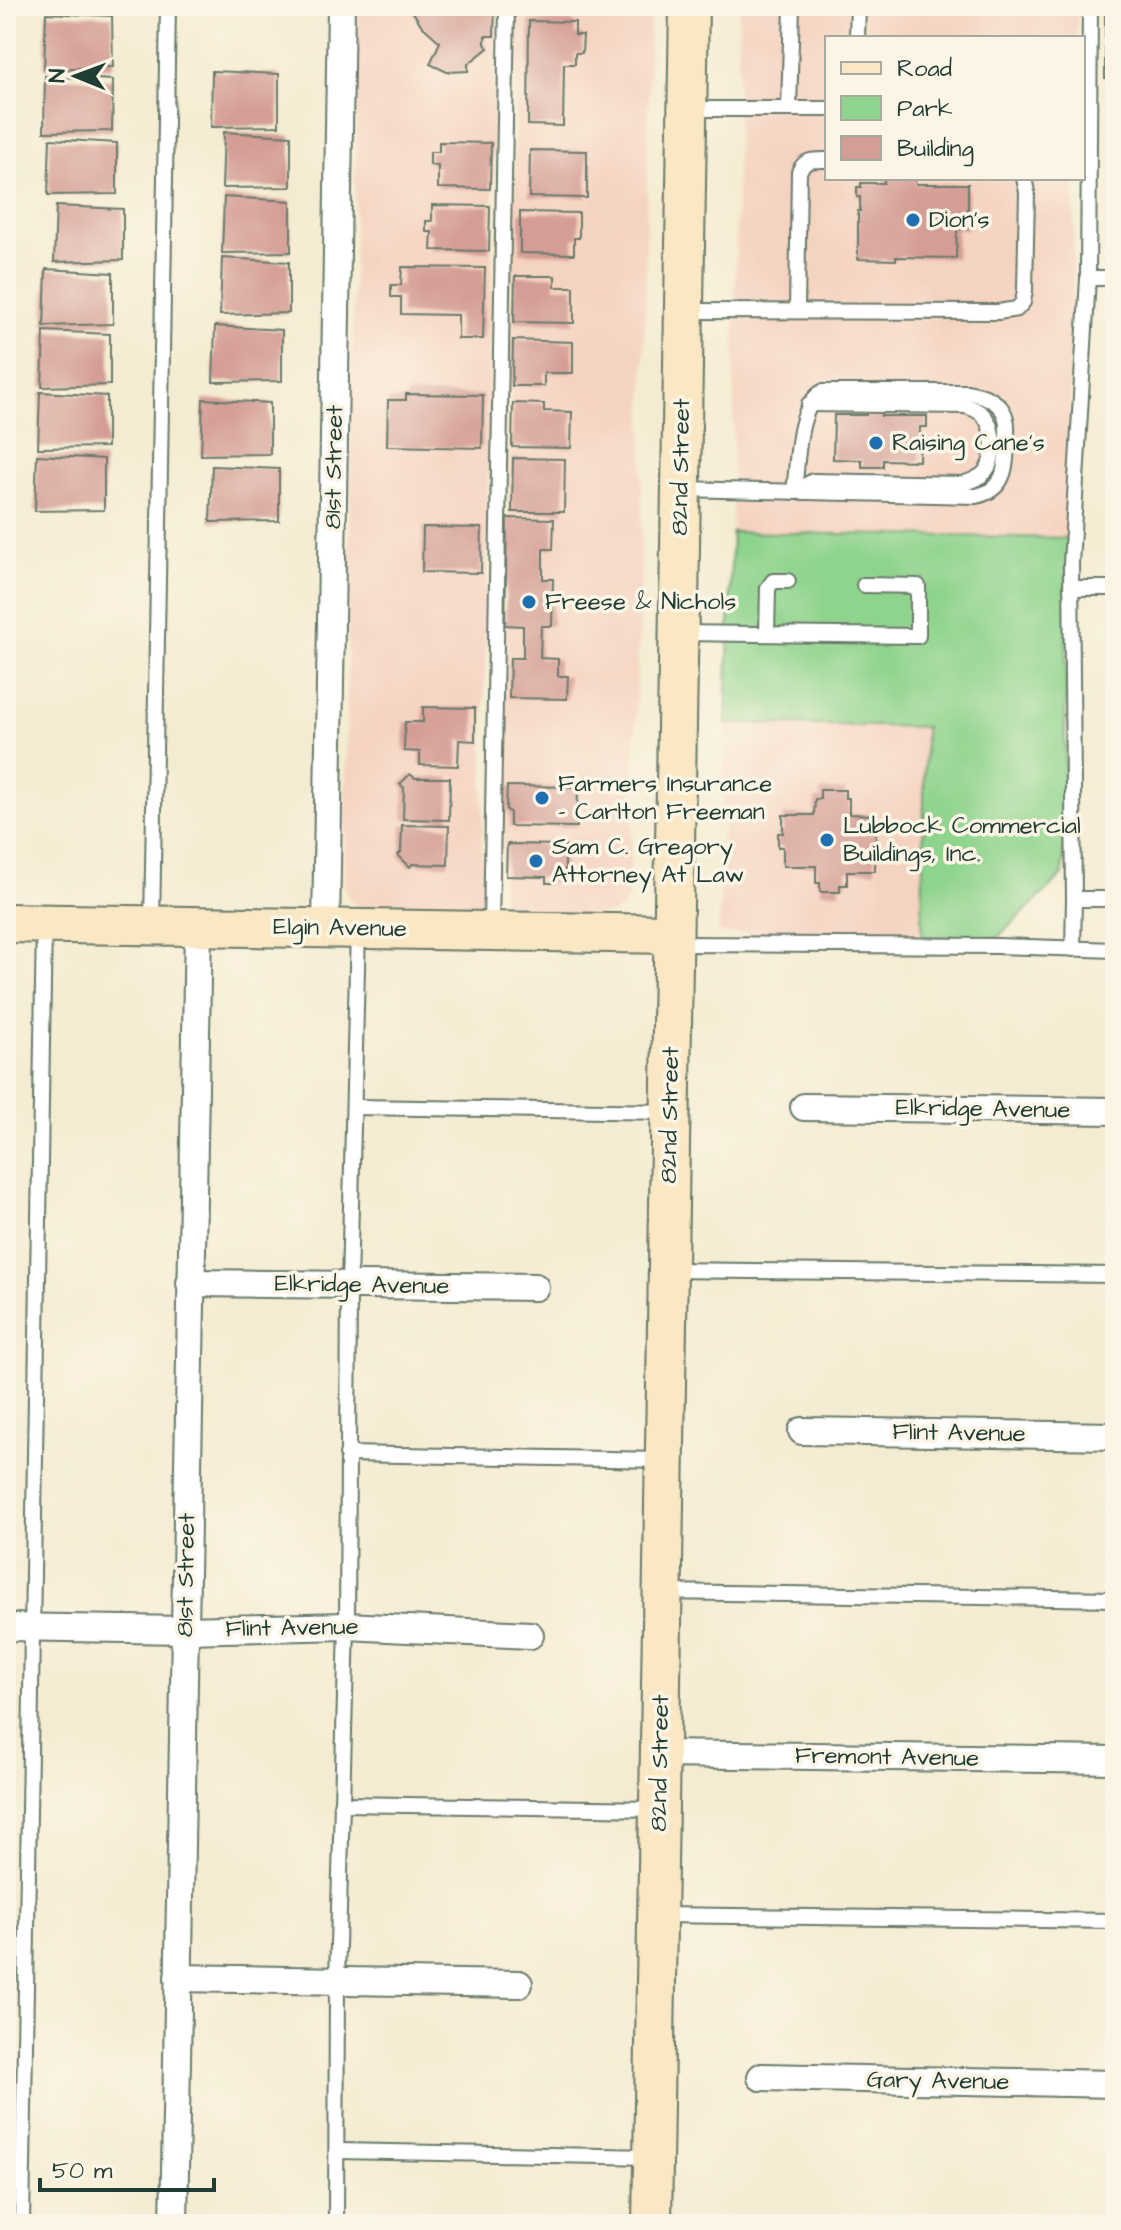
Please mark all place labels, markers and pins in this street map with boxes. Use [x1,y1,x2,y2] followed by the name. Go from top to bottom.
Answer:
[929,203,990,237] place label: Dion's
[904,211,922,229] marker: Dion's
[892,426,1045,461] place label: Raising Cane's
[867,434,885,452] marker: Raising Cane's
[545,585,736,619] place label: Freese & Nichols
[520,593,538,611] marker: Freese & Nichols
[558,767,772,829] place label: Farmers Insurance - Carlton Freeman
[533,789,551,807] marker: Farmers Insurance - Carlton Freeman
[843,809,1081,872] place label: Lubbock Commercial Buildings, Inc.
[552,830,744,893] place label: Sam C. Gregory Attorney At Law
[818,831,836,849] marker: Lubbock Commercial Buildings, Inc.
[527,852,545,870] marker: Sam C. Gregory Attorney At Law

